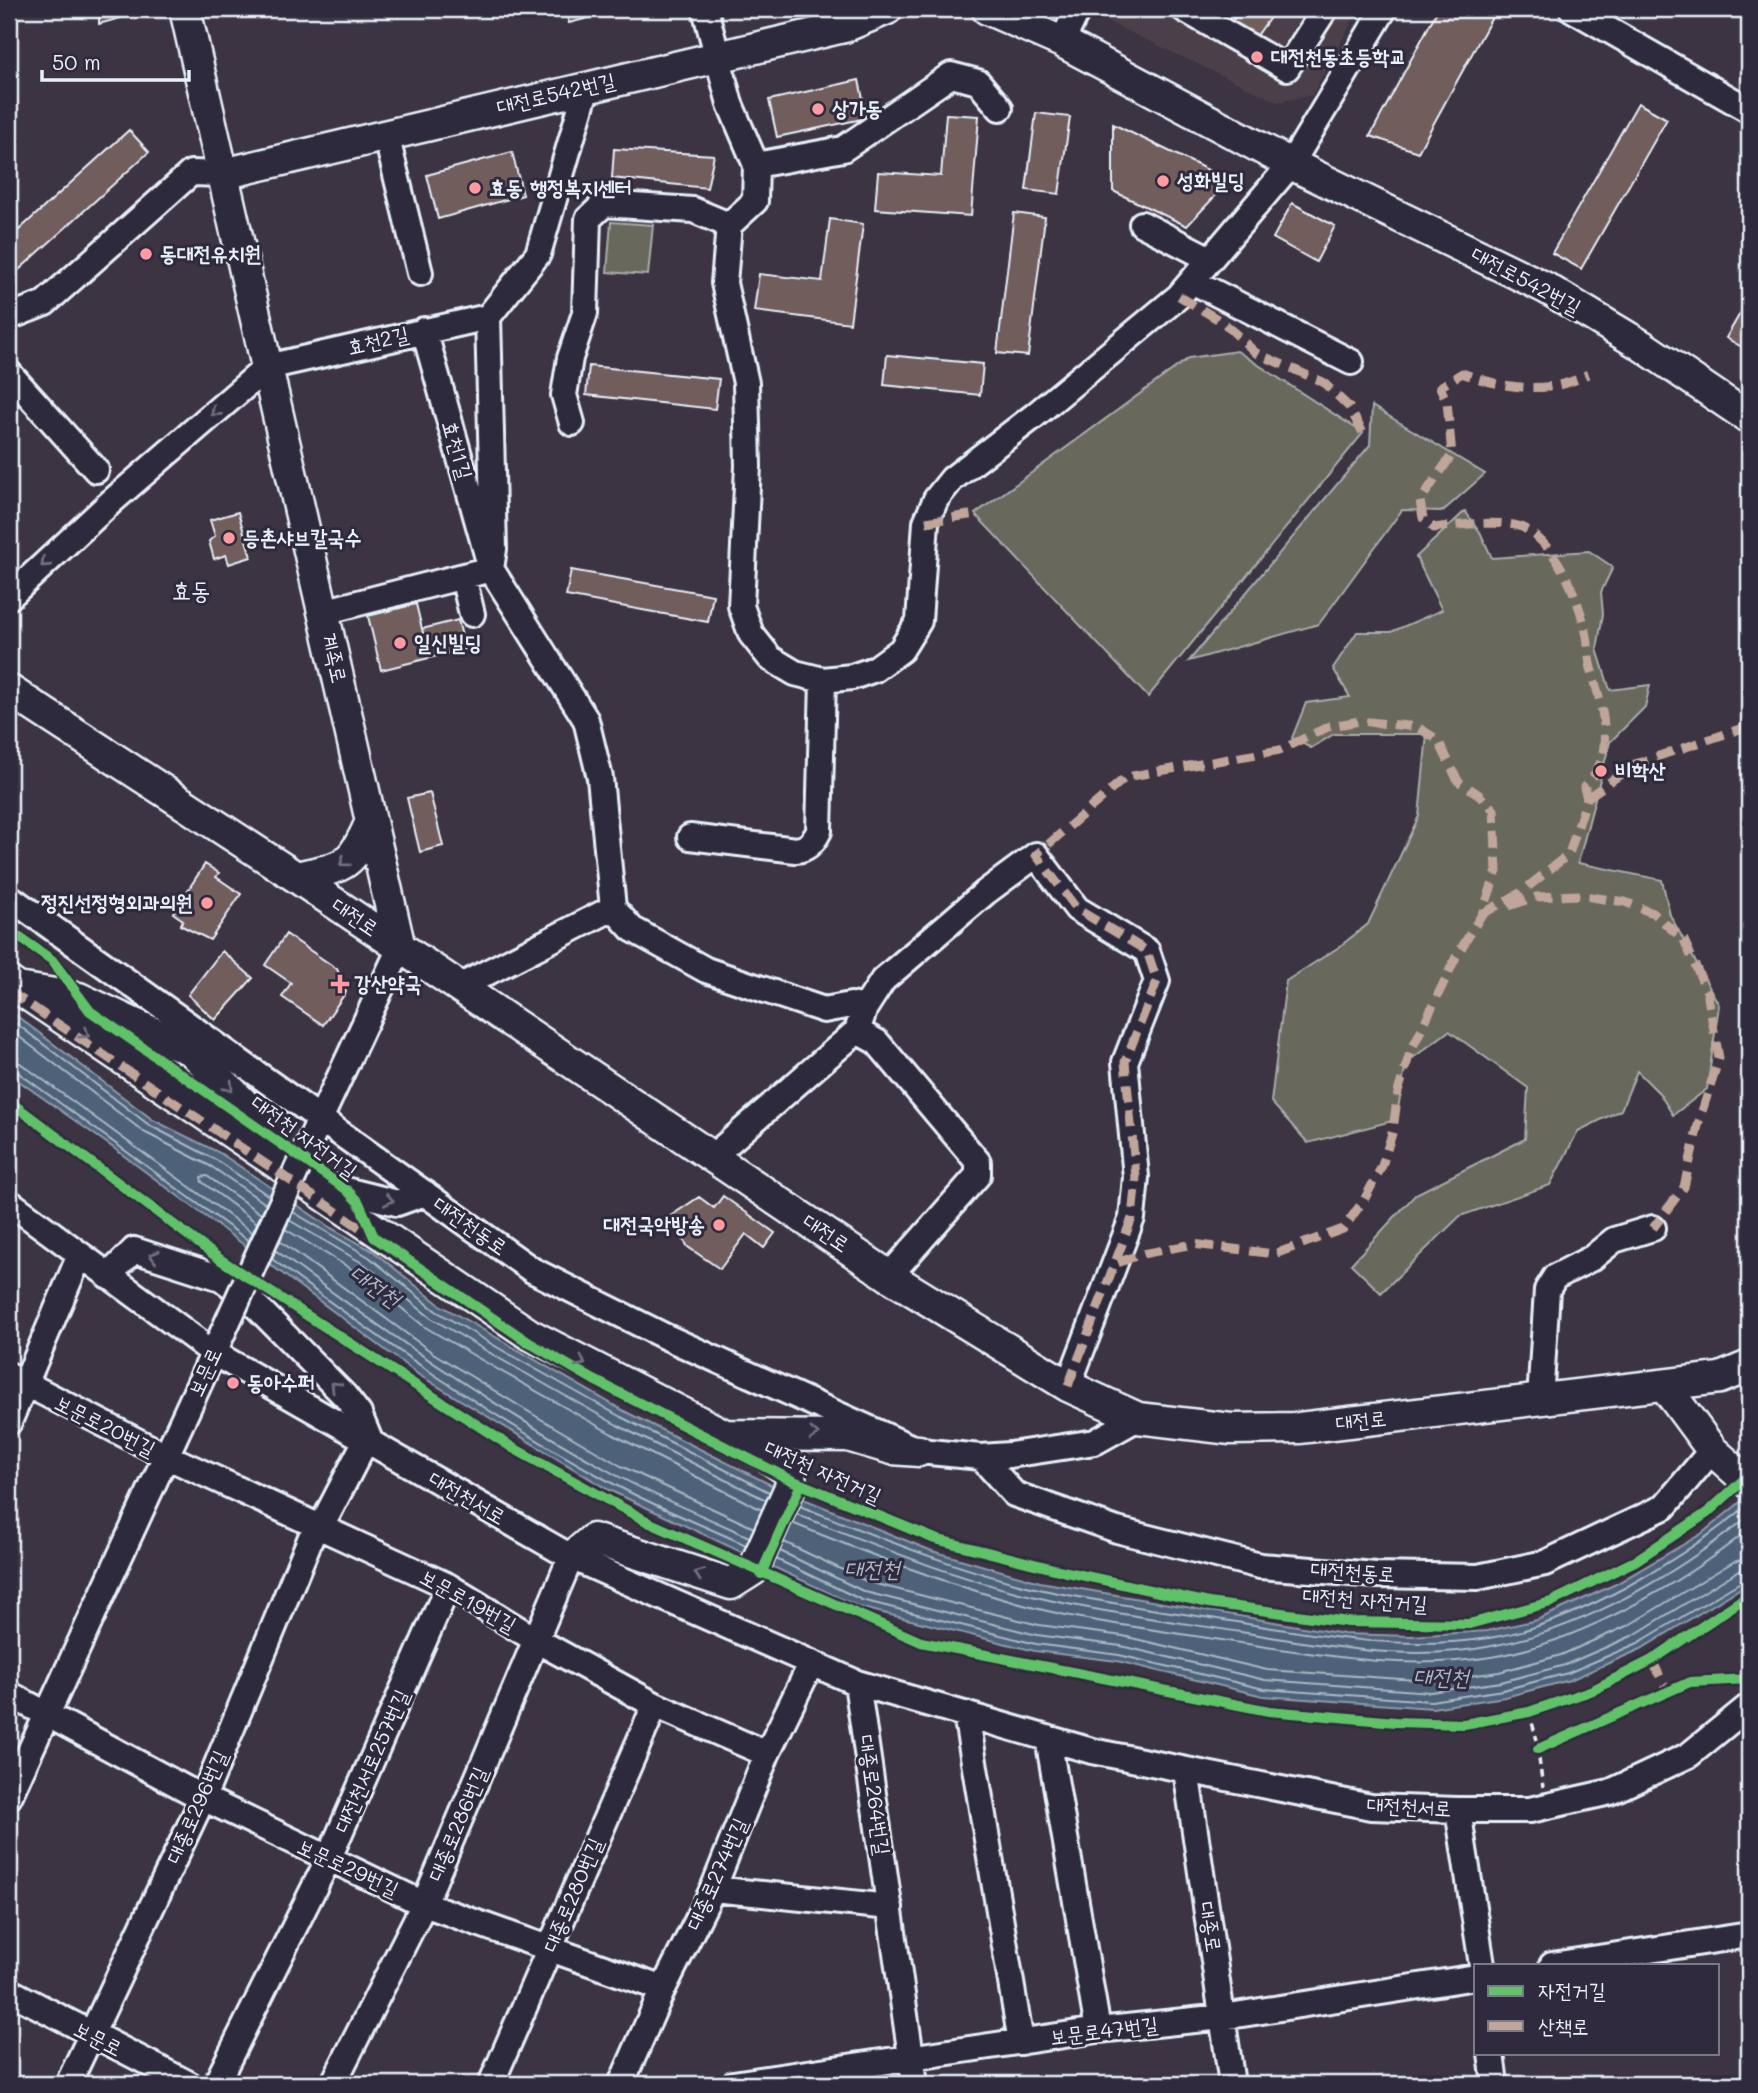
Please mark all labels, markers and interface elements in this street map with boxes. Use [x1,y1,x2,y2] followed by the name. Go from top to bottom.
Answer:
[42,38,189,82] scale bar
[1271,42,1406,69] place label: 대전천동초등학교
[52,48,101,75] text: 50 m
[1249,49,1265,65] marker: 대전천동초등학교
[494,66,618,119] street label: 대전로542번길
[832,94,883,121] place label: 상가동
[810,101,826,117] marker: 상가동
[1177,166,1245,193] place label: 성화빌딩
[489,173,632,200] place label: 효동 행정복지센터
[1155,173,1171,189] marker: 성화빌딩
[467,180,483,196] marker: 효동 행정복지센터
[160,239,261,266] place label: 동대전유치원
[1467,239,1586,320] street label: 대전로542번길
[138,246,154,262] marker: 동대전유치원
[344,319,411,360] street label: 효천2길
[211,404,224,416] one-way arrow
[437,417,480,482] street label: 효천1길
[243,523,361,550] place label: 등촌샤브칼국수
[221,530,237,546] marker: 등촌샤브칼국수
[40,554,53,567] one-way arrow
[172,574,210,605] district label: 효동
[414,628,482,655] place label: 일신빌딩
[317,630,354,685] street label: 계족로
[392,635,408,651] marker: 일신빌딩
[1615,756,1666,783] place label: 비학산
[1593,763,1609,779] marker: 비학산
[339,854,352,866] one-way arrow
[41,888,193,915] place label: 정진선정형외과의원
[327,890,384,941] street label: 대전로
[199,895,215,911] marker: 정진선정형외과의원
[354,969,422,996] place label: 강산약국
[332,976,348,992] marker: 강산약국
[77,1026,90,1039] one-way arrow
[221,1079,234,1092] one-way arrow
[246,1088,363,1184] street label: 대전천 자전거길
[429,1189,513,1260] street label: 대전천동로
[383,1191,395,1206] one-way arrow
[798,1206,855,1257] street label: 대전로
[604,1210,705,1237] place label: 대전국악방송
[711,1217,727,1233] marker: 대전국악방송
[149,1250,161,1265] one-way arrow
[344,1257,409,1315] water label: 대전천
[181,1343,227,1400] street label: 보문로
[574,1354,587,1367] one-way arrow
[247,1368,315,1395] place label: 동아수퍼
[225,1375,241,1391] marker: 동아수퍼
[330,1382,343,1395] one-way arrow
[51,1388,161,1462] street label: 보문로20번길
[1334,1403,1387,1436] street label: 대전로
[809,1426,820,1441] one-way arrow
[761,1433,886,1508] street label: 대전천 자전거길
[424,1464,511,1530] street label: 대전천서로
[844,1553,902,1583] water label: 대전천
[1310,1554,1396,1587] street label: 대전천동로
[416,1562,522,1637] street label: 보문로19번길
[694,1569,706,1583] one-way arrow
[1302,1581,1428,1616] street label: 대전천 자전거길
[1413,1661,1472,1692] water label: 대전천
[327,1685,414,1836] street label: 대전천서로257번길
[854,1733,897,1857] street label: 대종로264번길
[159,1745,233,1867] street label: 대종로296번길
[420,1762,493,1885] street label: 대종로286번길
[1366,1790,1452,1821] street label: 대전천서로
[679,1813,752,1934] street label: 대종로274번길
[294,1831,404,1902] street label: 보문로29번길
[535,1833,608,1956] street label: 대종로280번길
[1194,1900,1229,1954] street label: 대종로
[1474,1964,1720,2054] legend
[1538,1976,1606,2003] text: 자전거길
[1048,2009,1159,2050] street label: 보문로47번길
[1538,2012,1589,2039] text: 산책로
[70,2014,127,2061] street label: 보문로

